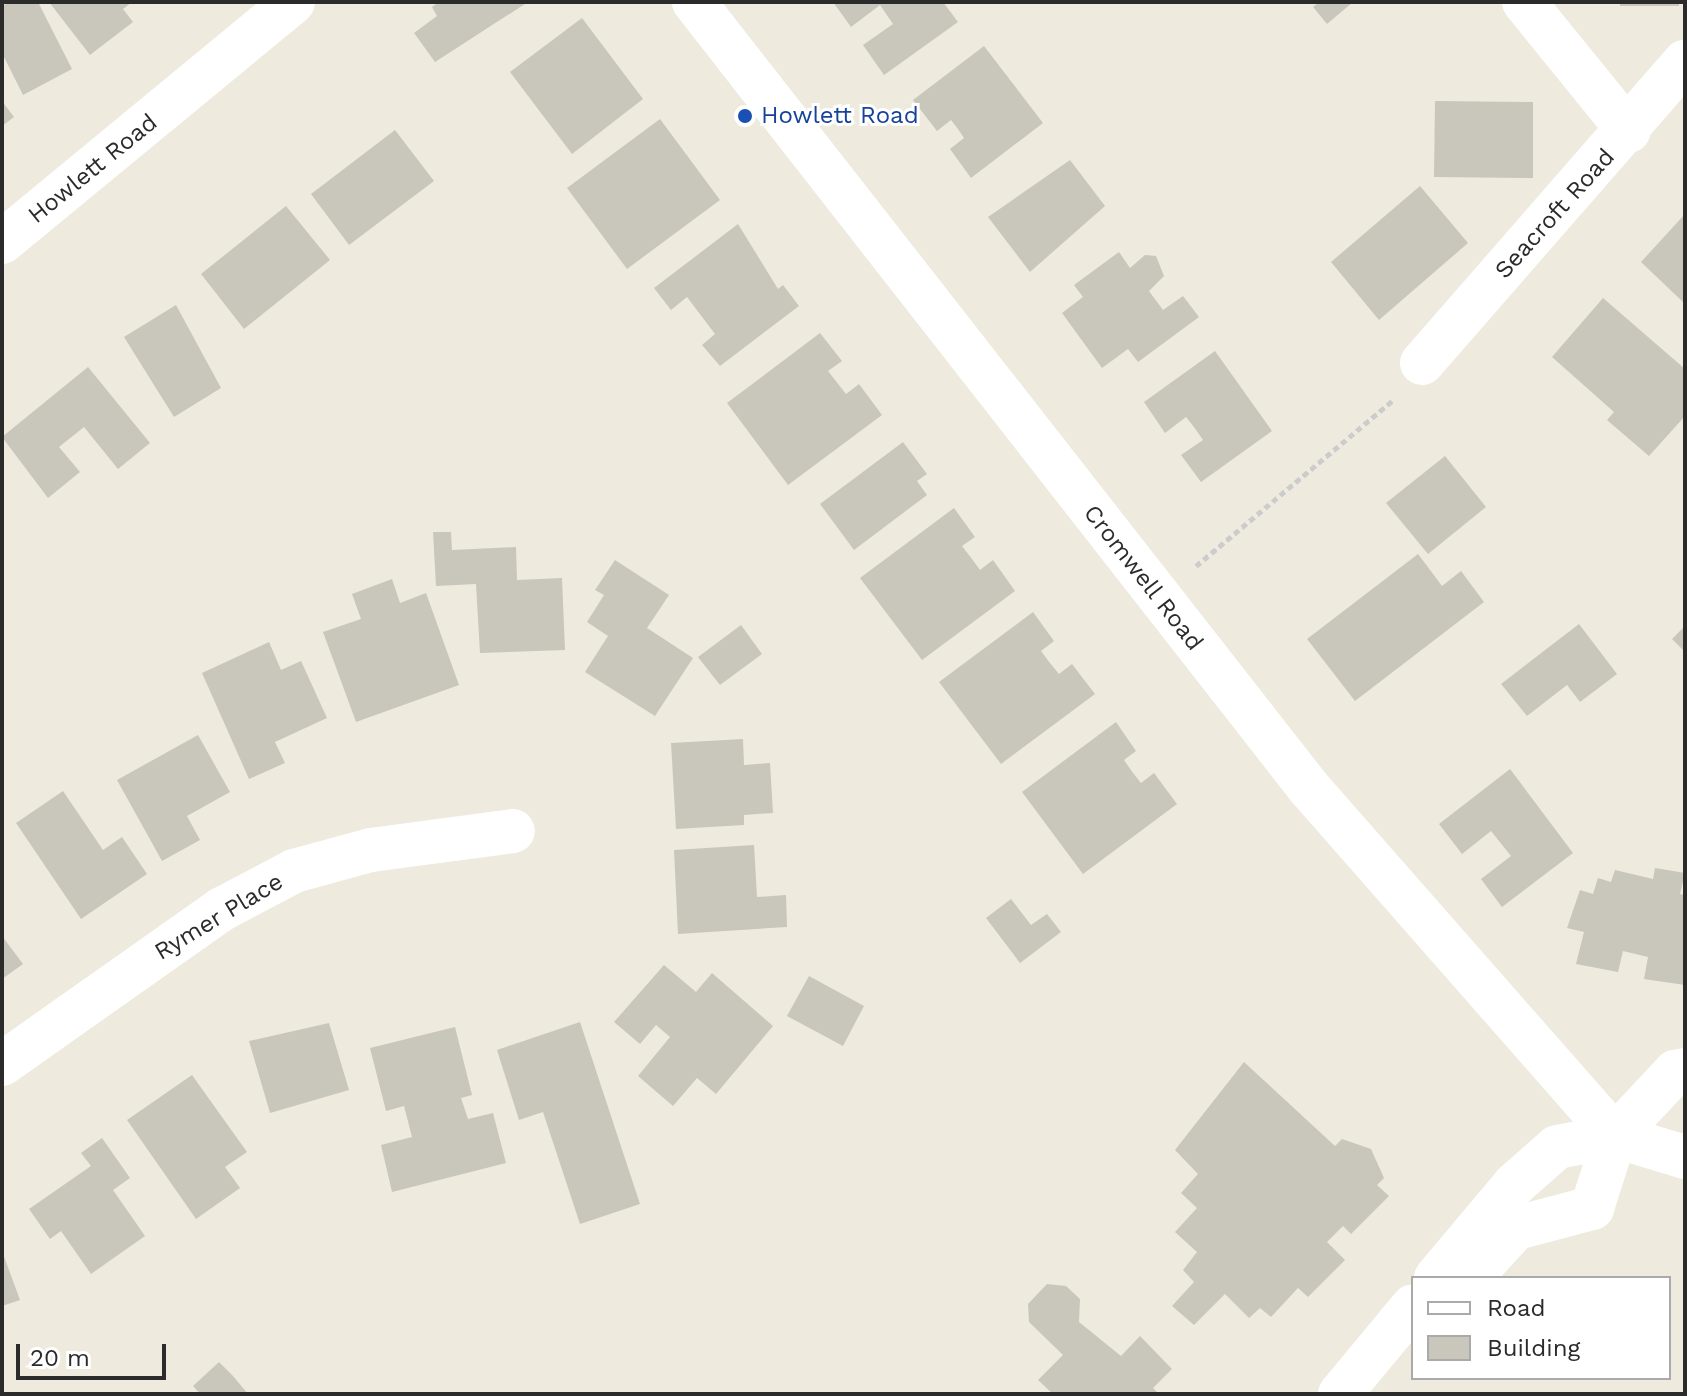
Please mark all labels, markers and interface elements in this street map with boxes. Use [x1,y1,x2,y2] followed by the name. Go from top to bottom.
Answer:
[761,102,919,130] place label: Howlett Road
[736,107,754,125] marker: Howlett Road
[23,108,163,230] street label: Howlett Road
[1489,143,1621,285] street label: Seacroft Road
[1077,499,1209,657] street label: Cromwell Road
[149,867,289,967] street label: Rymer Place
[1411,1276,1671,1380] legend
[1487,1294,1546,1322] text: Road
[20,1328,170,1378] scale bar
[1487,1334,1580,1362] text: Building
[30,1344,90,1372] text: 20 m

